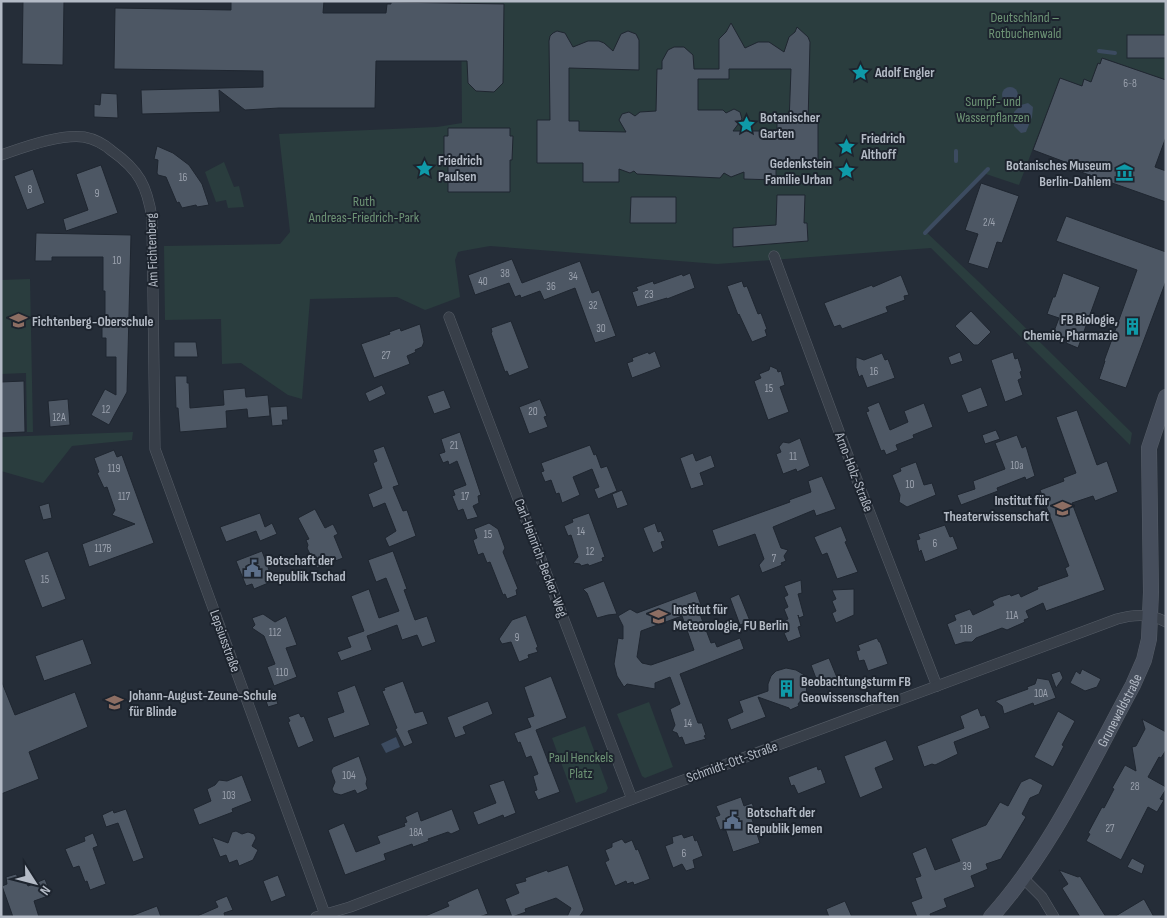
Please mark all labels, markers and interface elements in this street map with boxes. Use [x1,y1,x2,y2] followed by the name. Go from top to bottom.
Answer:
[989,9,1062,42] park label: Deutschland – Rotbuchenwald
[851,62,871,82] place icon: Adolf Engler
[874,64,935,81] place label: Adolf Engler
[1123,77,1137,90] house number: 6-8
[956,93,1030,126] park label: Sumpf- und Wasserpflanzen
[760,109,821,142] place label: Botanischer Garten
[736,115,756,135] place icon: Botanischer Garten
[860,130,905,163] place label: Friedrich Althoff
[837,136,857,156] place icon: Friedrich Althoff
[438,152,482,185] place label: Friedrich Paulsen
[765,155,832,188] place label: Gedenkstein Familie Urban
[1006,157,1111,190] place label: Botanisches Museum Berlin-Dahlem
[414,158,434,178] place icon: Friedrich Paulsen
[836,161,856,181] place icon: Gedenkstein Familie Urban
[1115,163,1135,183] museum icon: Botanisches Museum Berlin-Dahlem
[179,171,188,184] house number: 16
[28,183,33,196] house number: 8
[95,187,100,200] house number: 9
[308,193,420,226] park label: Ruth Andreas-Friedrich-Park
[142,212,162,288] street label: Am Fichtenberg
[983,216,995,229] house number: 2/4
[113,254,121,267] house number: 10
[500,267,510,280] house number: 38
[568,270,578,283] house number: 34
[478,275,488,288] house number: 40
[546,280,556,293] house number: 36
[644,288,654,301] house number: 23
[588,299,598,312] house number: 32
[8,311,28,331] school or university icon: Fichtenberg-Oberschule
[1023,311,1118,344] place label: FB Biologie, Chemie, Pharmazie
[32,313,153,330] place label: Fichtenberg-Oberschule
[1122,317,1142,337] building icon: FB Biologie, Chemie, Pharmazie
[596,322,606,335] house number: 30
[382,349,391,362] house number: 27
[870,365,879,378] house number: 16
[765,382,773,395] house number: 15
[102,403,111,416] house number: 12
[528,405,538,418] house number: 20
[52,411,66,424] house number: 12A
[831,429,877,514] street label: Arno-Holz-Straße
[450,439,458,452] house number: 21
[789,450,797,463] house number: 11
[1011,459,1024,472] house number: 10a
[108,462,120,475] house number: 119
[906,478,914,491] house number: 10
[118,490,131,503] house number: 117
[461,490,470,503] house number: 17
[944,492,1050,525] place label: Institut für Theaterwissenschaft
[511,496,572,620] street label: Carl-Heinrich-Becker-Weg
[1053,498,1073,518] school or university icon: Institut für Theaterwissenschaft
[577,525,586,538] house number: 14
[484,528,492,541] house number: 15
[933,537,938,550] house number: 6
[94,542,112,555] house number: 117B
[586,545,595,558] house number: 12
[266,552,346,585] place label: Botschaft der Republik Tschad
[772,552,777,565] house number: 7
[242,558,262,578] public building icon: Botschaft der Republik Tschad
[41,573,49,586] house number: 15
[673,601,788,634] place label: Institut für Meteorologie, FU Berlin
[649,607,669,627] school or university icon: Institut für Meteorologie, FU Berlin
[206,608,244,674] street label: Lepsiusstraße
[1006,609,1019,622] house number: 11A
[960,623,972,636] house number: 11B
[269,626,282,639] house number: 112
[515,631,520,644] house number: 9
[276,666,288,679] house number: 110
[1093,671,1145,750] street label: Grunewaldstraße
[801,673,911,706] place label: Beobachtungsturm FB Geowissenschaften
[777,679,797,699] building icon: Beobachtungsturm FB Geowissenschaften
[128,687,277,720] place label: Johann-August-Zeune-Schule für Blinde
[1034,687,1048,700] house number: 10A
[105,693,125,713] school or university icon: Johann-August-Zeune-Schule für Blinde
[684,717,693,730] house number: 14
[684,738,780,786] street label: Schmidt-Ott-Straße
[549,749,613,782] park label: Paul Henckels Platz
[342,769,356,782] house number: 104
[1130,780,1140,793] house number: 28
[222,789,236,802] house number: 103
[747,804,823,837] place label: Botschaft der Republik Jemen
[723,810,743,830] public building icon: Botschaft der Republik Jemen
[1106,822,1115,835] house number: 27
[409,826,423,839] house number: 18A
[682,847,687,860] house number: 6
[10,858,60,908] north arrow
[962,860,972,873] house number: 39
[36,882,54,898] text: N

